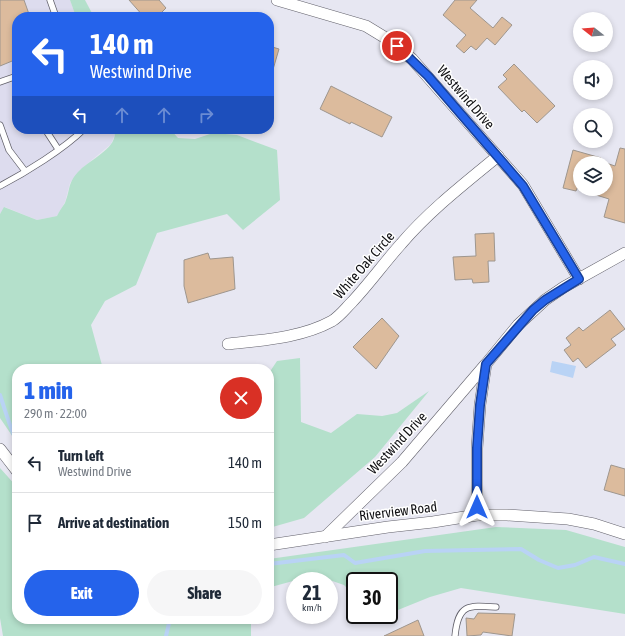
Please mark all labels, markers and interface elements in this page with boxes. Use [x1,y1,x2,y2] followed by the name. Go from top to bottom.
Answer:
[573,12,613,52] north arrow
[573,12,613,196] map controls
[24,28,76,80] icon: left
[90,28,153,60] text: 140 m
[380,29,414,63] pin
[386,35,408,57] icon: arrive
[573,60,613,100] button: sound
[90,61,192,82] text: Westwind Drive
[434,62,498,132] street label: Westwind Drive
[69,104,91,126] icon: left
[111,104,133,126] icon: ahead
[153,104,175,126] icon: ahead
[195,104,217,126] icon: right
[573,108,613,148] button: search
[573,156,613,196] button: layers
[330,228,398,302] street label: White Oak Circle
[24,377,73,404] text: 1 min
[220,377,262,419] button: close
[24,406,87,421] text: 290 m · 22:00
[364,409,430,477] street label: Westwind Drive
[58,447,104,464] text: Turn left
[24,452,46,474] icon: left
[228,454,262,471] text: 140 m
[58,464,132,479] text: Westwind Drive
[456,486,498,528] position arrow
[358,498,438,524] street label: Riverview Road
[24,512,46,534] icon: arrive
[58,514,169,531] text: Arrive at destination
[228,514,262,531] text: 150 m
[24,570,139,616] button: Exit
[147,570,262,616] button: Share
[346,572,398,624] speed limit sign: 30
[303,581,321,604] text: 21
[302,602,322,613] text: km/h

